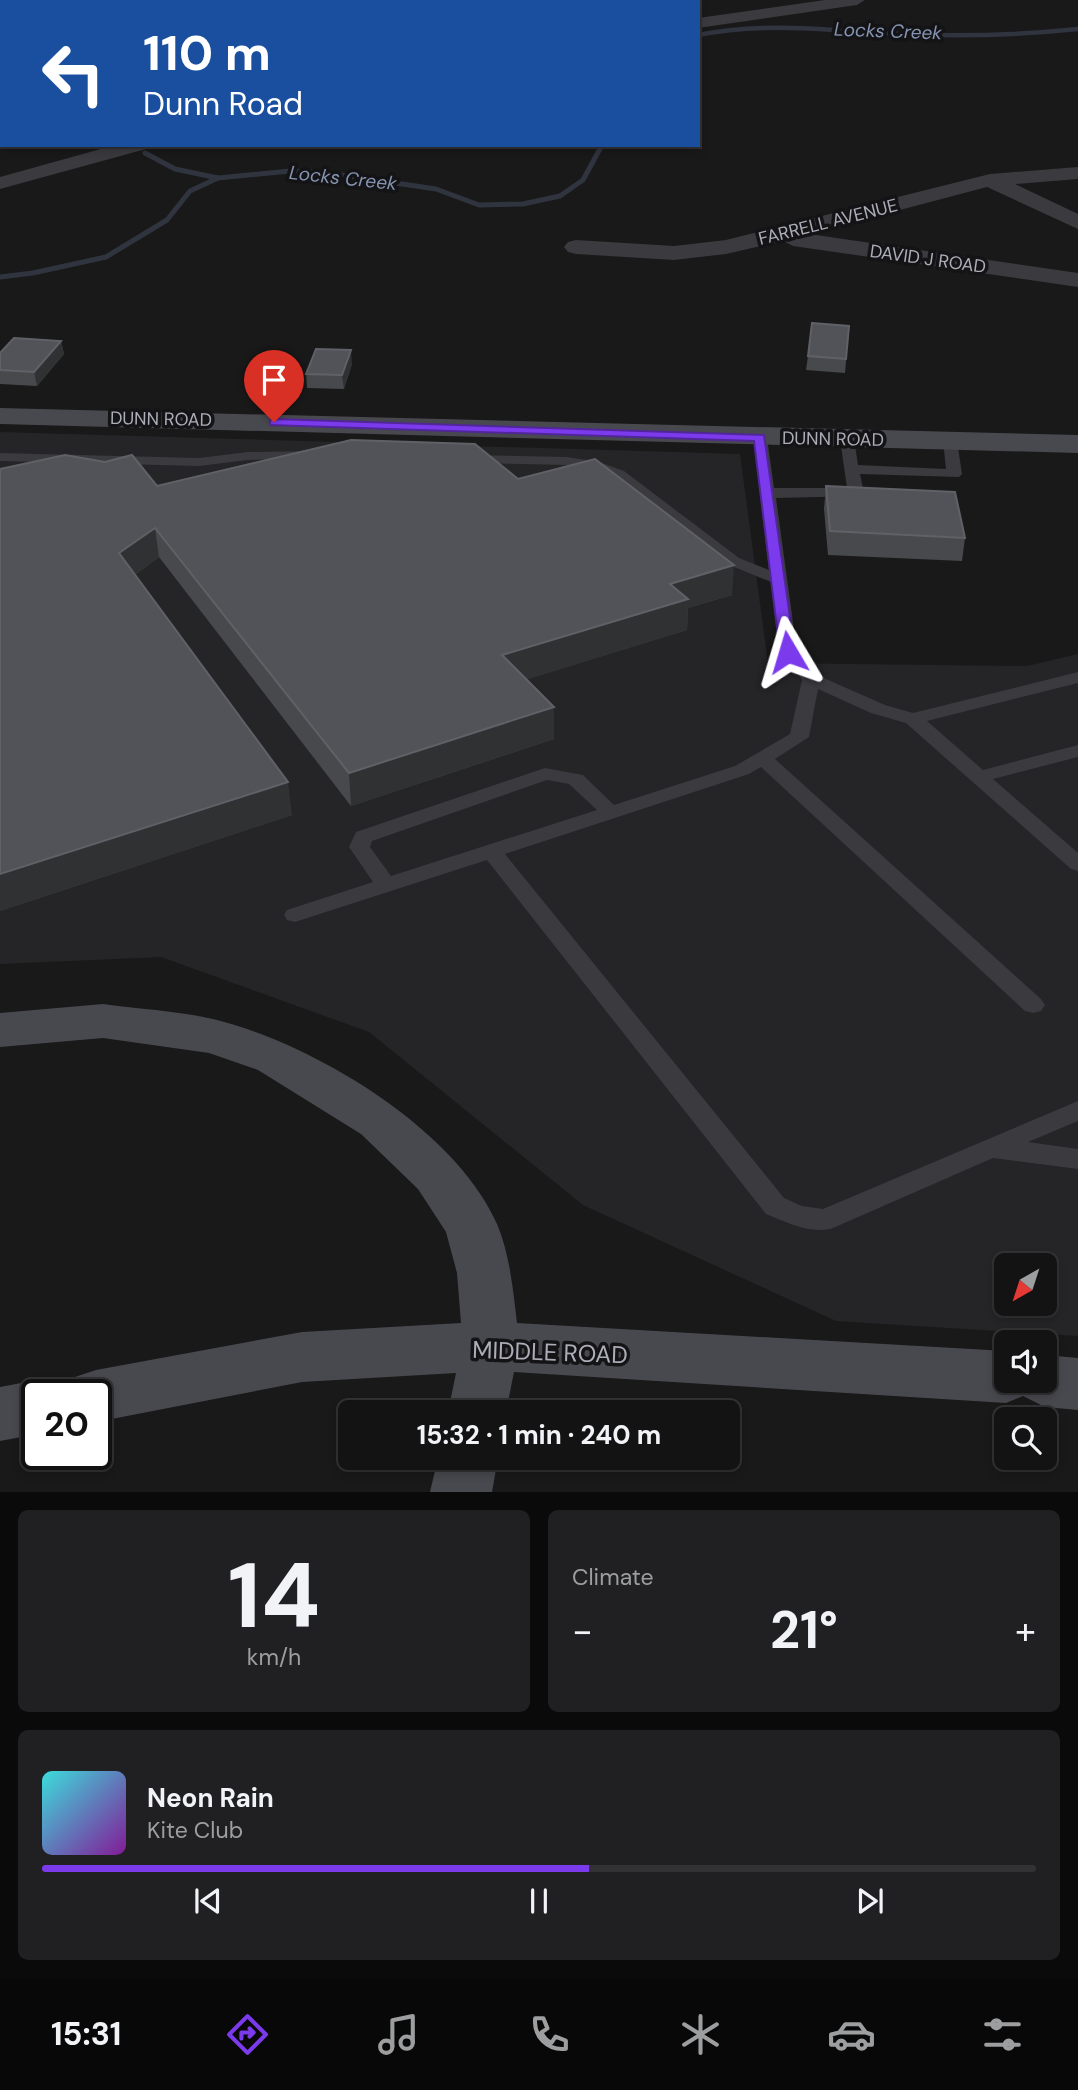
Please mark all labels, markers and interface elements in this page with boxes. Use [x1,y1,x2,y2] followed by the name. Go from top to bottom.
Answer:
[834,17,943,45] water label: Locks Creek
[143,21,271,85] text: 110 m
[28,28,119,119] icon: left
[143,83,303,125] text: Dunn Road
[288,160,398,196] water label: Locks Creek
[756,193,900,251] street label: FARRELL AVENUE
[868,239,988,279] street label: DAVID J ROAD
[244,350,304,422] pin
[255,361,293,399] icon: arrive
[110,406,212,432] street label: DUNN ROAD
[782,426,884,452] street label: DUNN ROAD
[751,615,825,689] position arrow
[994,1253,1057,1316] north arrow
[994,1253,1057,1470] map controls
[994,1330,1057,1393] button: sound
[472,1334,628,1370] street label: MIDDLE ROAD
[21,1379,112,1470] speed limit sign: 20
[994,1407,1057,1470] button: search
[417,1418,661,1452] text: 15:32 · 1 min · 240 m
[228,1537,320,1655] text: 14
[572,1562,654,1592] text: Climate
[770,1596,838,1664] text: 21°
[572,1606,593,1656] text: −
[1015,1606,1036,1656] text: +
[247,1642,301,1672] text: km/h
[147,1781,274,1815] text: Neon Rain
[147,1815,243,1845] text: Kite Club
[189,1882,227,1920] icon: previous
[520,1882,558,1920] icon: pause
[851,1882,889,1920] icon: next
[223,2010,272,2059] icon: directions
[374,2010,423,2059] icon: music
[525,2010,574,2059] icon: phone
[676,2010,725,2059] icon: climate
[827,2010,876,2059] icon: car
[978,2010,1027,2059] icon: filters
[51,2013,121,2055] text: 15:31

